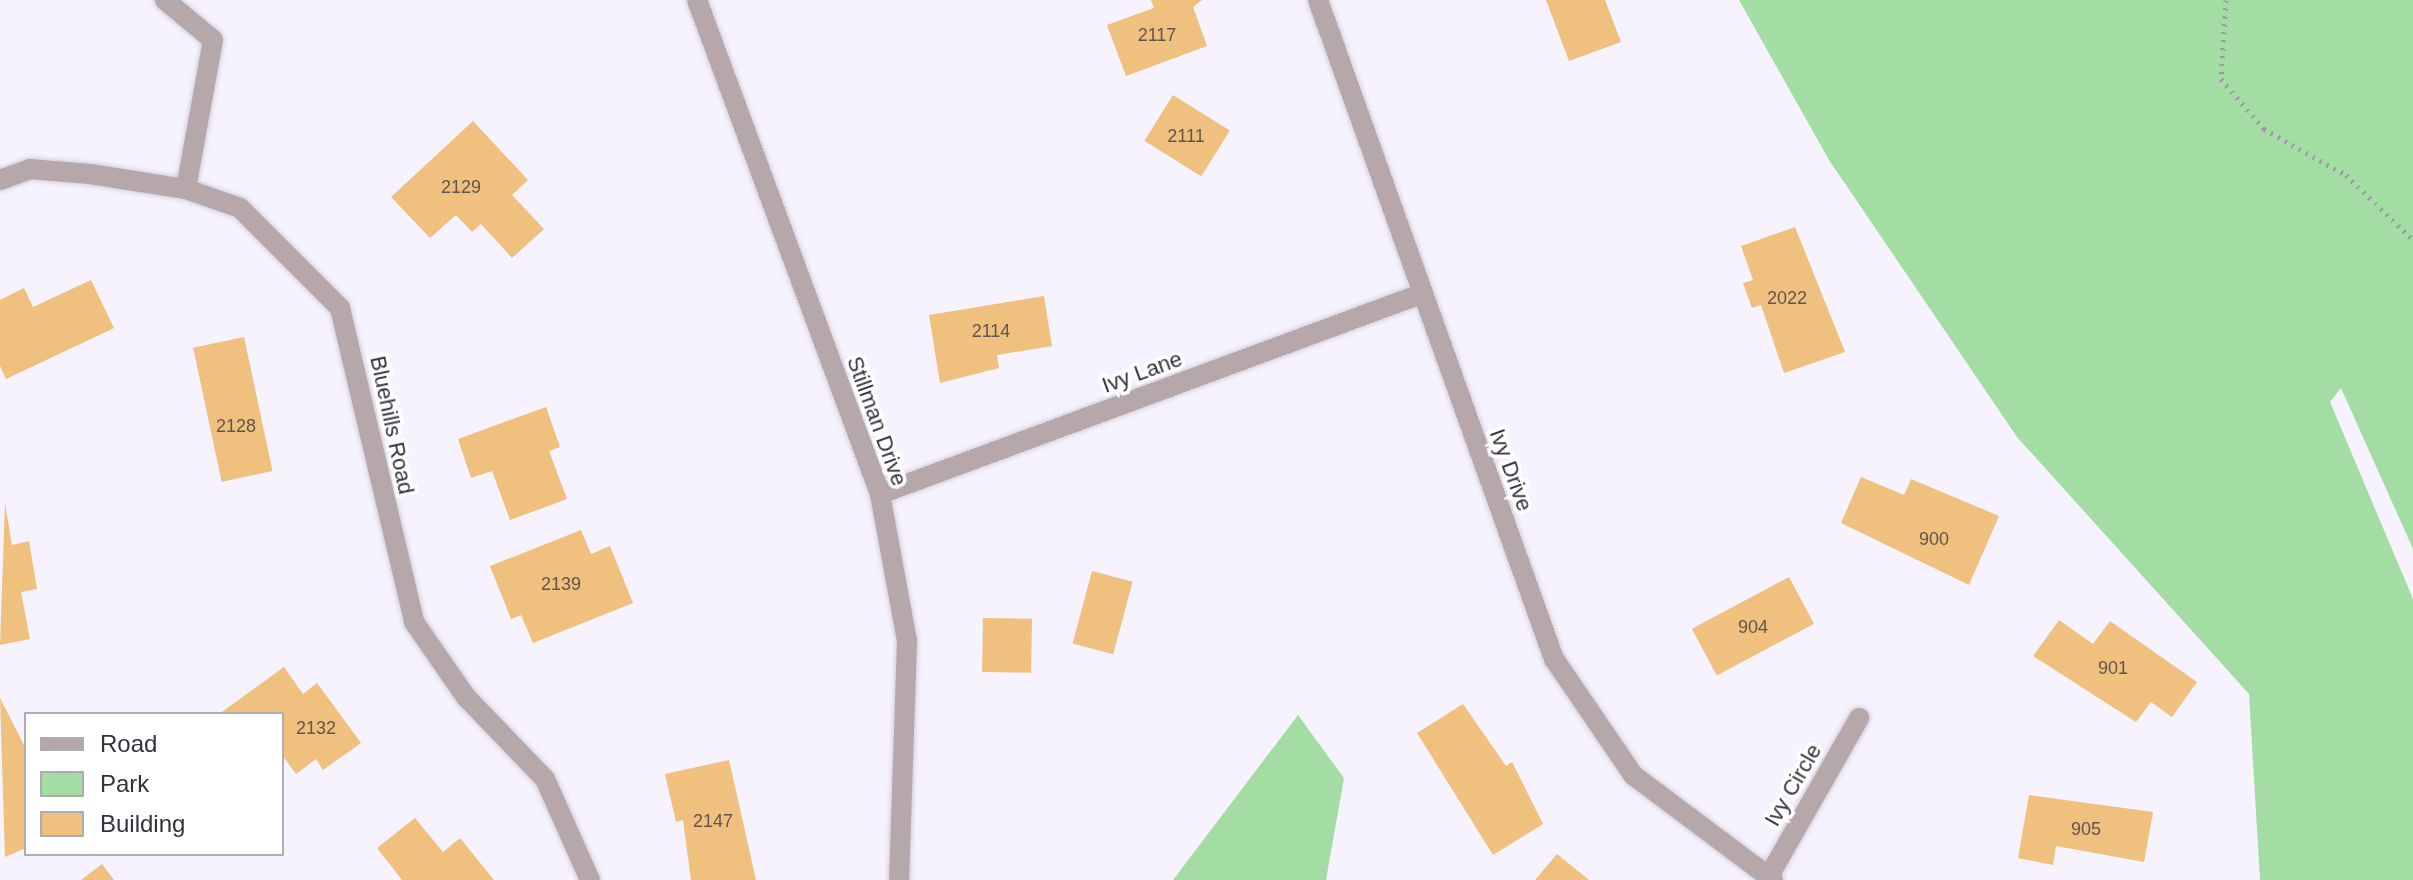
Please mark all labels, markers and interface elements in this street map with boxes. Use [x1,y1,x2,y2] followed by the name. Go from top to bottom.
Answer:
[1138,24,1176,46] house number: 2117
[1167,125,1205,147] house number: 2111
[441,176,481,198] house number: 2129
[1767,287,1807,309] house number: 2022
[972,320,1010,342] house number: 2114
[1098,345,1186,399] street label: Ivy Lane
[364,353,420,497] street label: Bluehills Road
[841,353,913,489] street label: Stillman Drive
[216,415,256,437] house number: 2128
[1484,425,1538,515] street label: Ivy Drive
[1919,528,1949,550] house number: 900
[541,573,581,595] house number: 2139
[1738,616,1768,638] house number: 904
[2098,657,2128,679] house number: 901
[24,712,284,856] legend
[296,717,336,739] house number: 2132
[100,730,157,757] text: Road
[1759,739,1827,831] street label: Ivy Circle
[100,770,149,797] text: Park
[100,810,185,837] text: Building
[693,810,733,832] house number: 2147
[2071,818,2101,840] house number: 905

